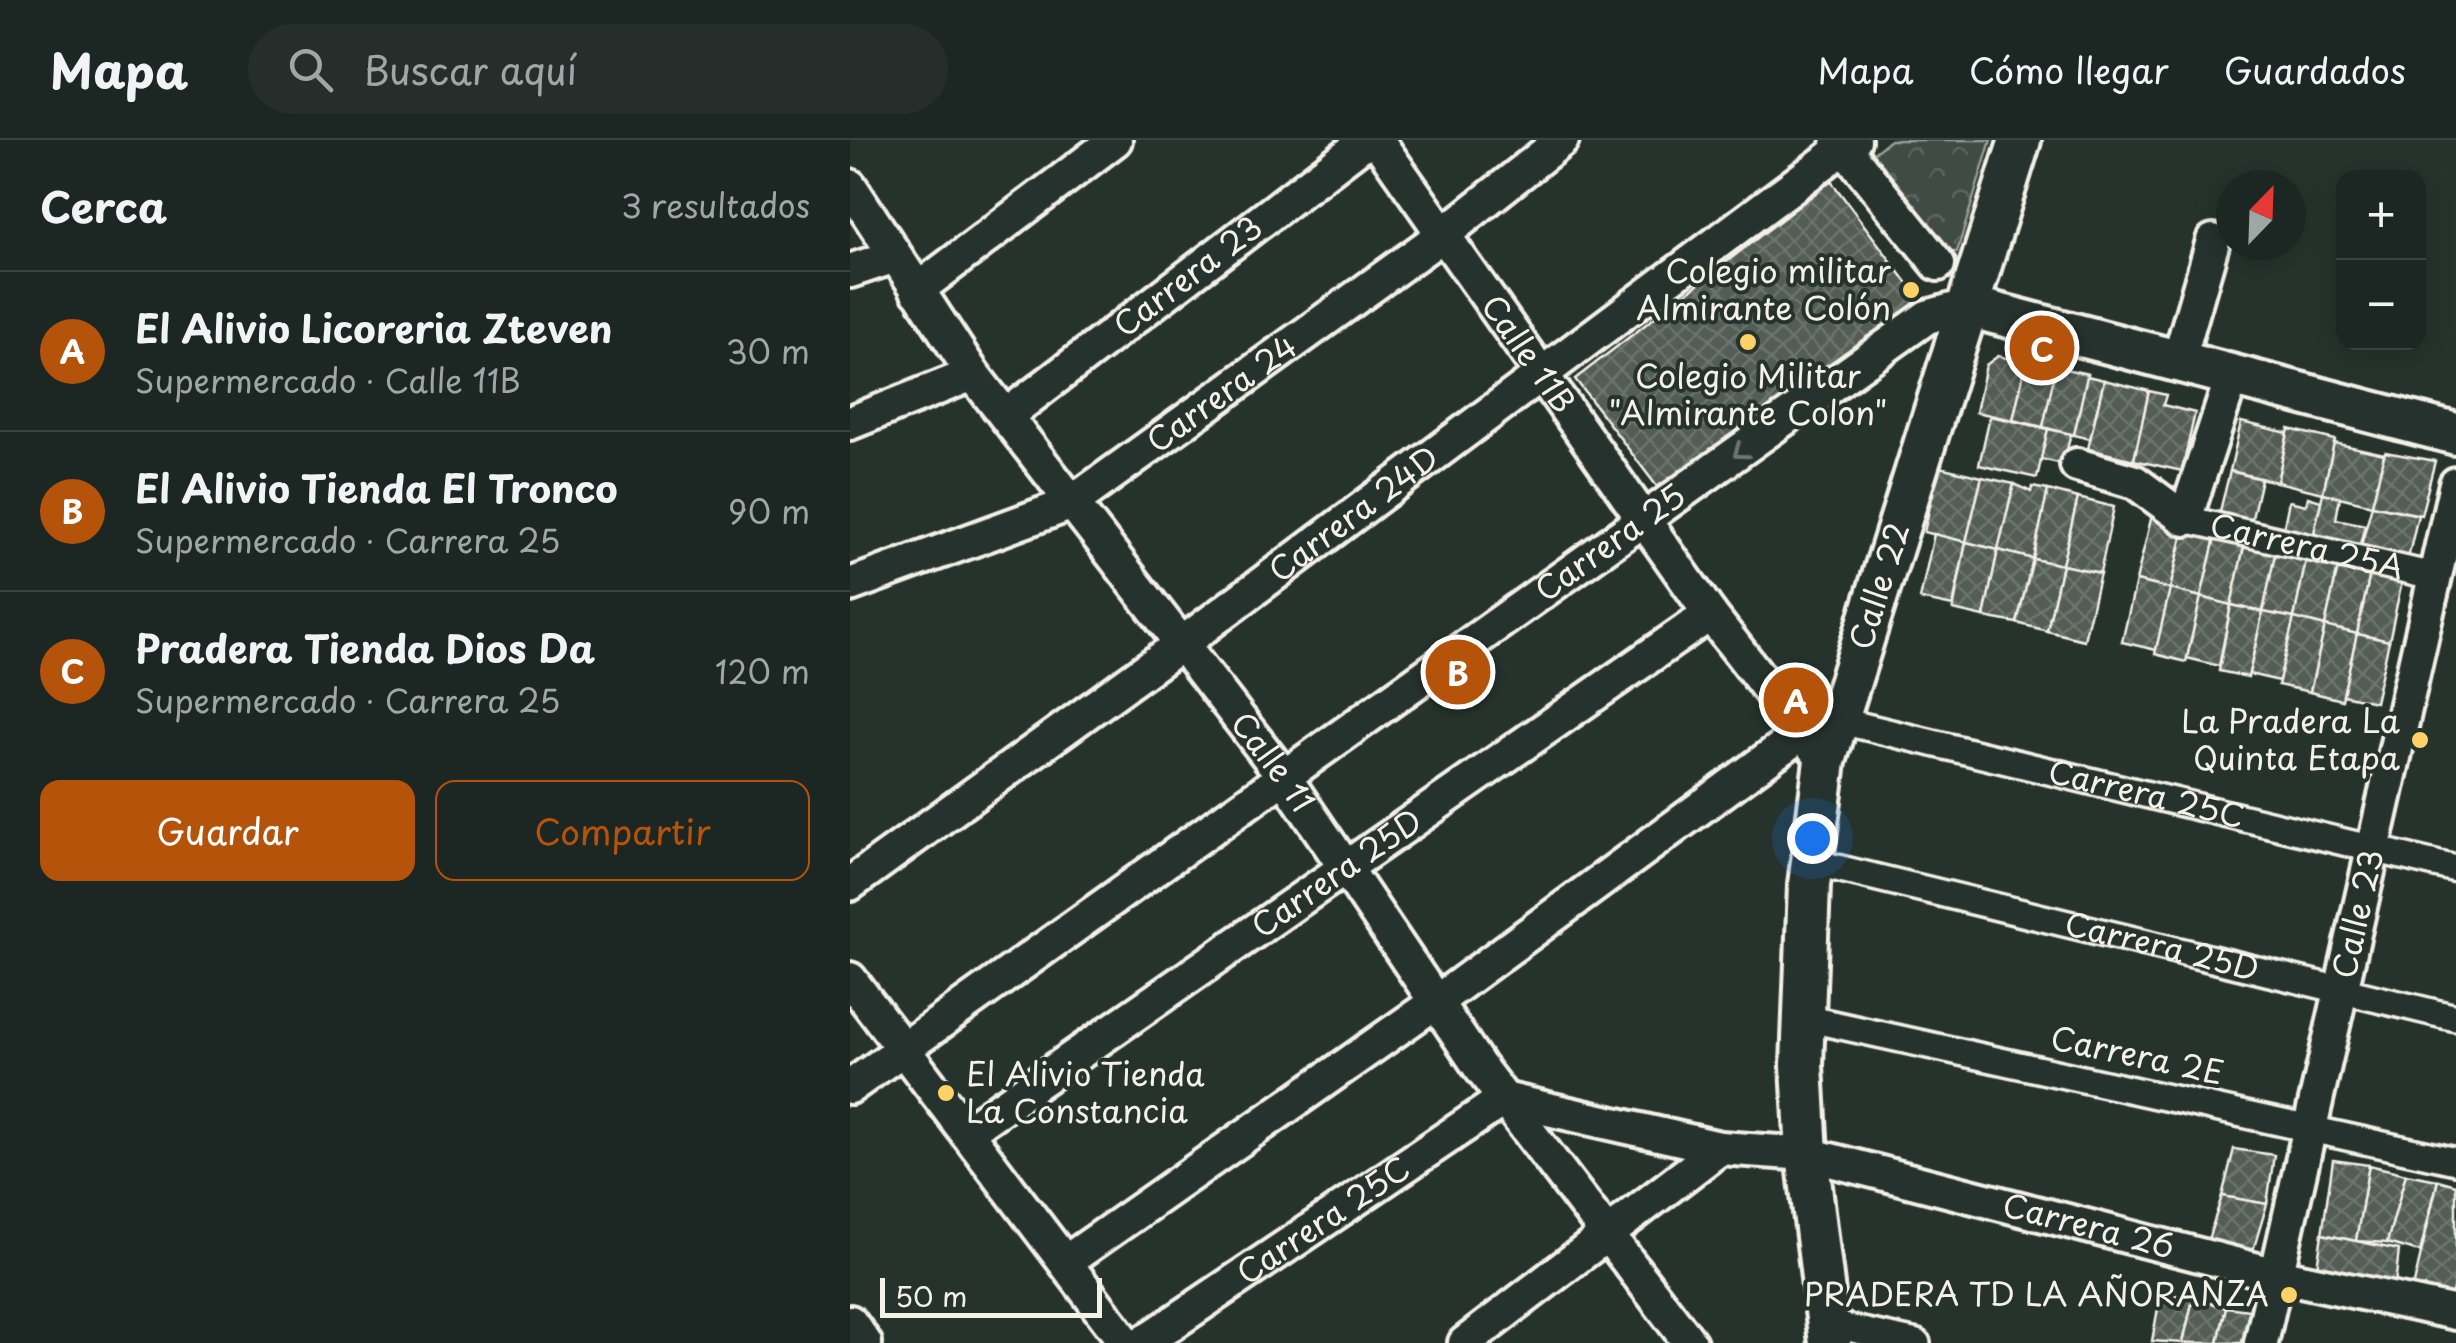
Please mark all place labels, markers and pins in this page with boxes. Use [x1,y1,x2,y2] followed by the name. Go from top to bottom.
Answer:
[1636,246,1892,331] place label: Colegio militar Almirante Colón
[1900,279,1922,301] marker: Colegio militar Almirante Colón
[2010,310,2074,386] pin: C
[1737,331,1759,353] marker: Colegio Militar "Almirante Colon"
[1608,351,1888,436] place label: Colegio Militar "Almirante Colon"
[1426,634,1490,710] pin: B
[1764,662,1828,738] pin: A
[2181,696,2400,781] place label: La Pradera La Quinta Etapa
[2409,729,2431,751] marker: La Pradera La Quinta Etapa
[966,1049,1205,1134] place label: El Alivio Tienda La Constancia
[935,1082,957,1104] marker: El Alivio Tienda La Constancia
[1804,1269,2269,1317] place label: PRADERA TD LA AÑORANZA
[2278,1284,2300,1306] marker: PRADERA TD LA AÑORANZA

